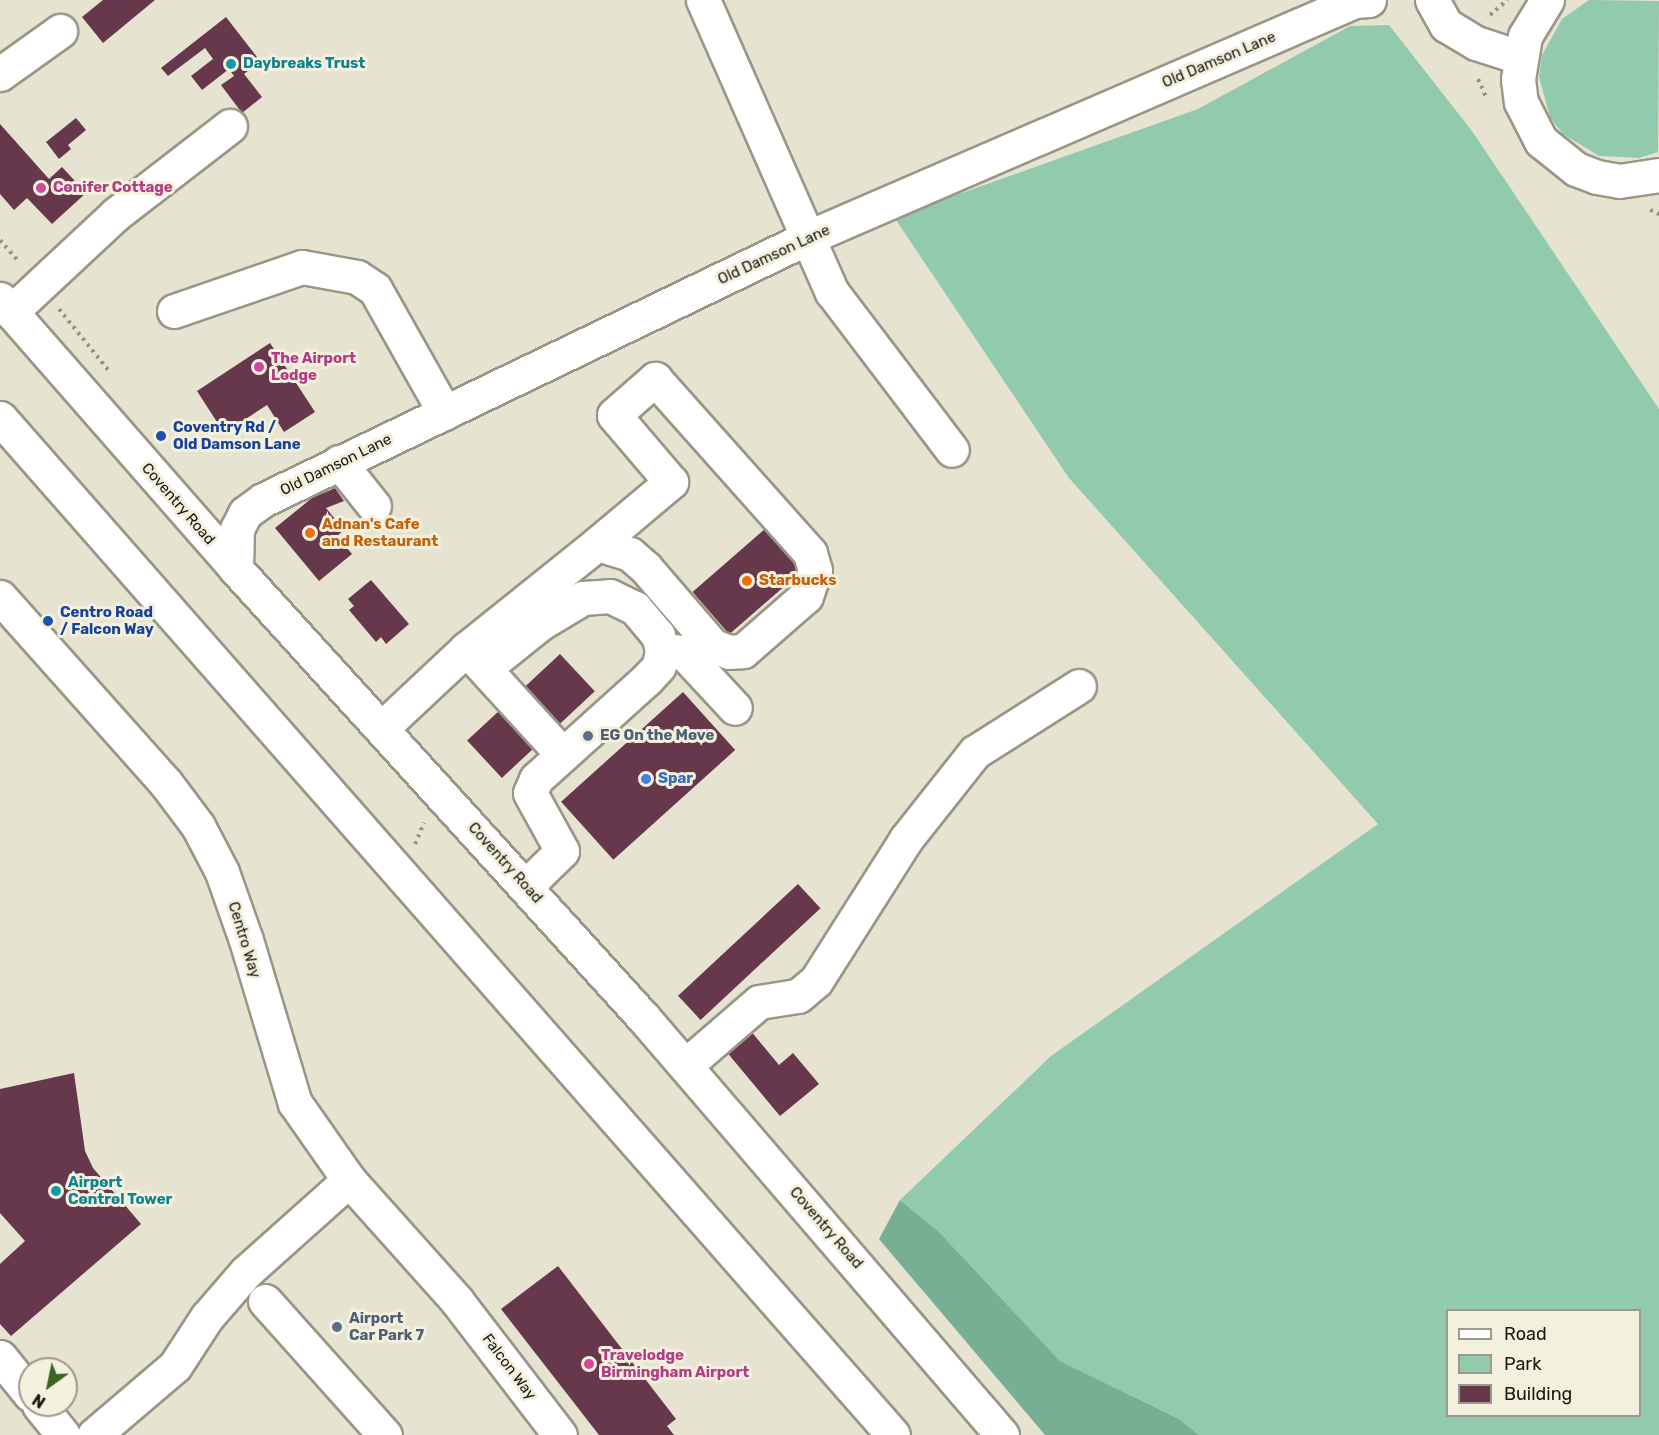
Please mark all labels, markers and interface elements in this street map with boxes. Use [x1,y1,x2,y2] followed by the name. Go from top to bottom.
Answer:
[1160,28,1278,92] street label: Old Damson Lane
[243,55,366,73] place label: Daybreaks Trust
[224,57,238,71] marker: Daybreaks Trust
[53,179,173,197] place label: Conifer Cottage
[34,181,48,195] marker: Conifer Cottage
[715,221,833,289] street label: Old Damson Lane
[271,349,356,384] place label: The Airport Lodge
[252,360,266,374] marker: The Airport Lodge
[173,418,301,453] place label: Coventry Rd / Old Damson Lane
[154,429,168,443] marker: Coventry Rd / Old Damson Lane
[277,430,395,500] street label: Old Damson Lane
[137,459,219,549] street label: Coventry Road
[322,515,438,550] place label: Adnan's Cafe and Restaurant
[303,526,317,540] marker: Adnan's Cafe and Restaurant
[759,572,836,590] place label: Starbucks
[740,574,754,588] marker: Starbucks
[60,603,154,638] place label: Centro Road / Falcon Way
[41,614,55,628] marker: Centro Road / Falcon Way
[600,727,715,745] place label: EG On the Move
[581,729,595,743] marker: EG On the Move
[658,770,693,788] place label: Spar
[639,772,653,786] marker: Spar
[464,819,546,907] street label: Coventry Road
[224,900,264,980] street label: Centro Way
[68,1173,173,1208] place label: Airport Control Tower
[785,1183,867,1273] street label: Coventry Road
[49,1184,63,1198] marker: Airport Control Tower
[349,1309,425,1344] place label: Airport Car Park 7
[1446,1309,1641,1417] legend
[330,1320,344,1334] marker: Airport Car Park 7
[1504,1323,1547,1345] text: Road
[478,1330,540,1404] street label: Falcon Way
[601,1346,750,1381] place label: Travelodge Birmingham Airport
[1504,1353,1541,1375] text: Park
[18,1357,78,1417] north arrow
[582,1357,596,1371] marker: Travelodge Birmingham Airport
[1504,1383,1572,1405] text: Building
[29,1390,49,1412] text: N

